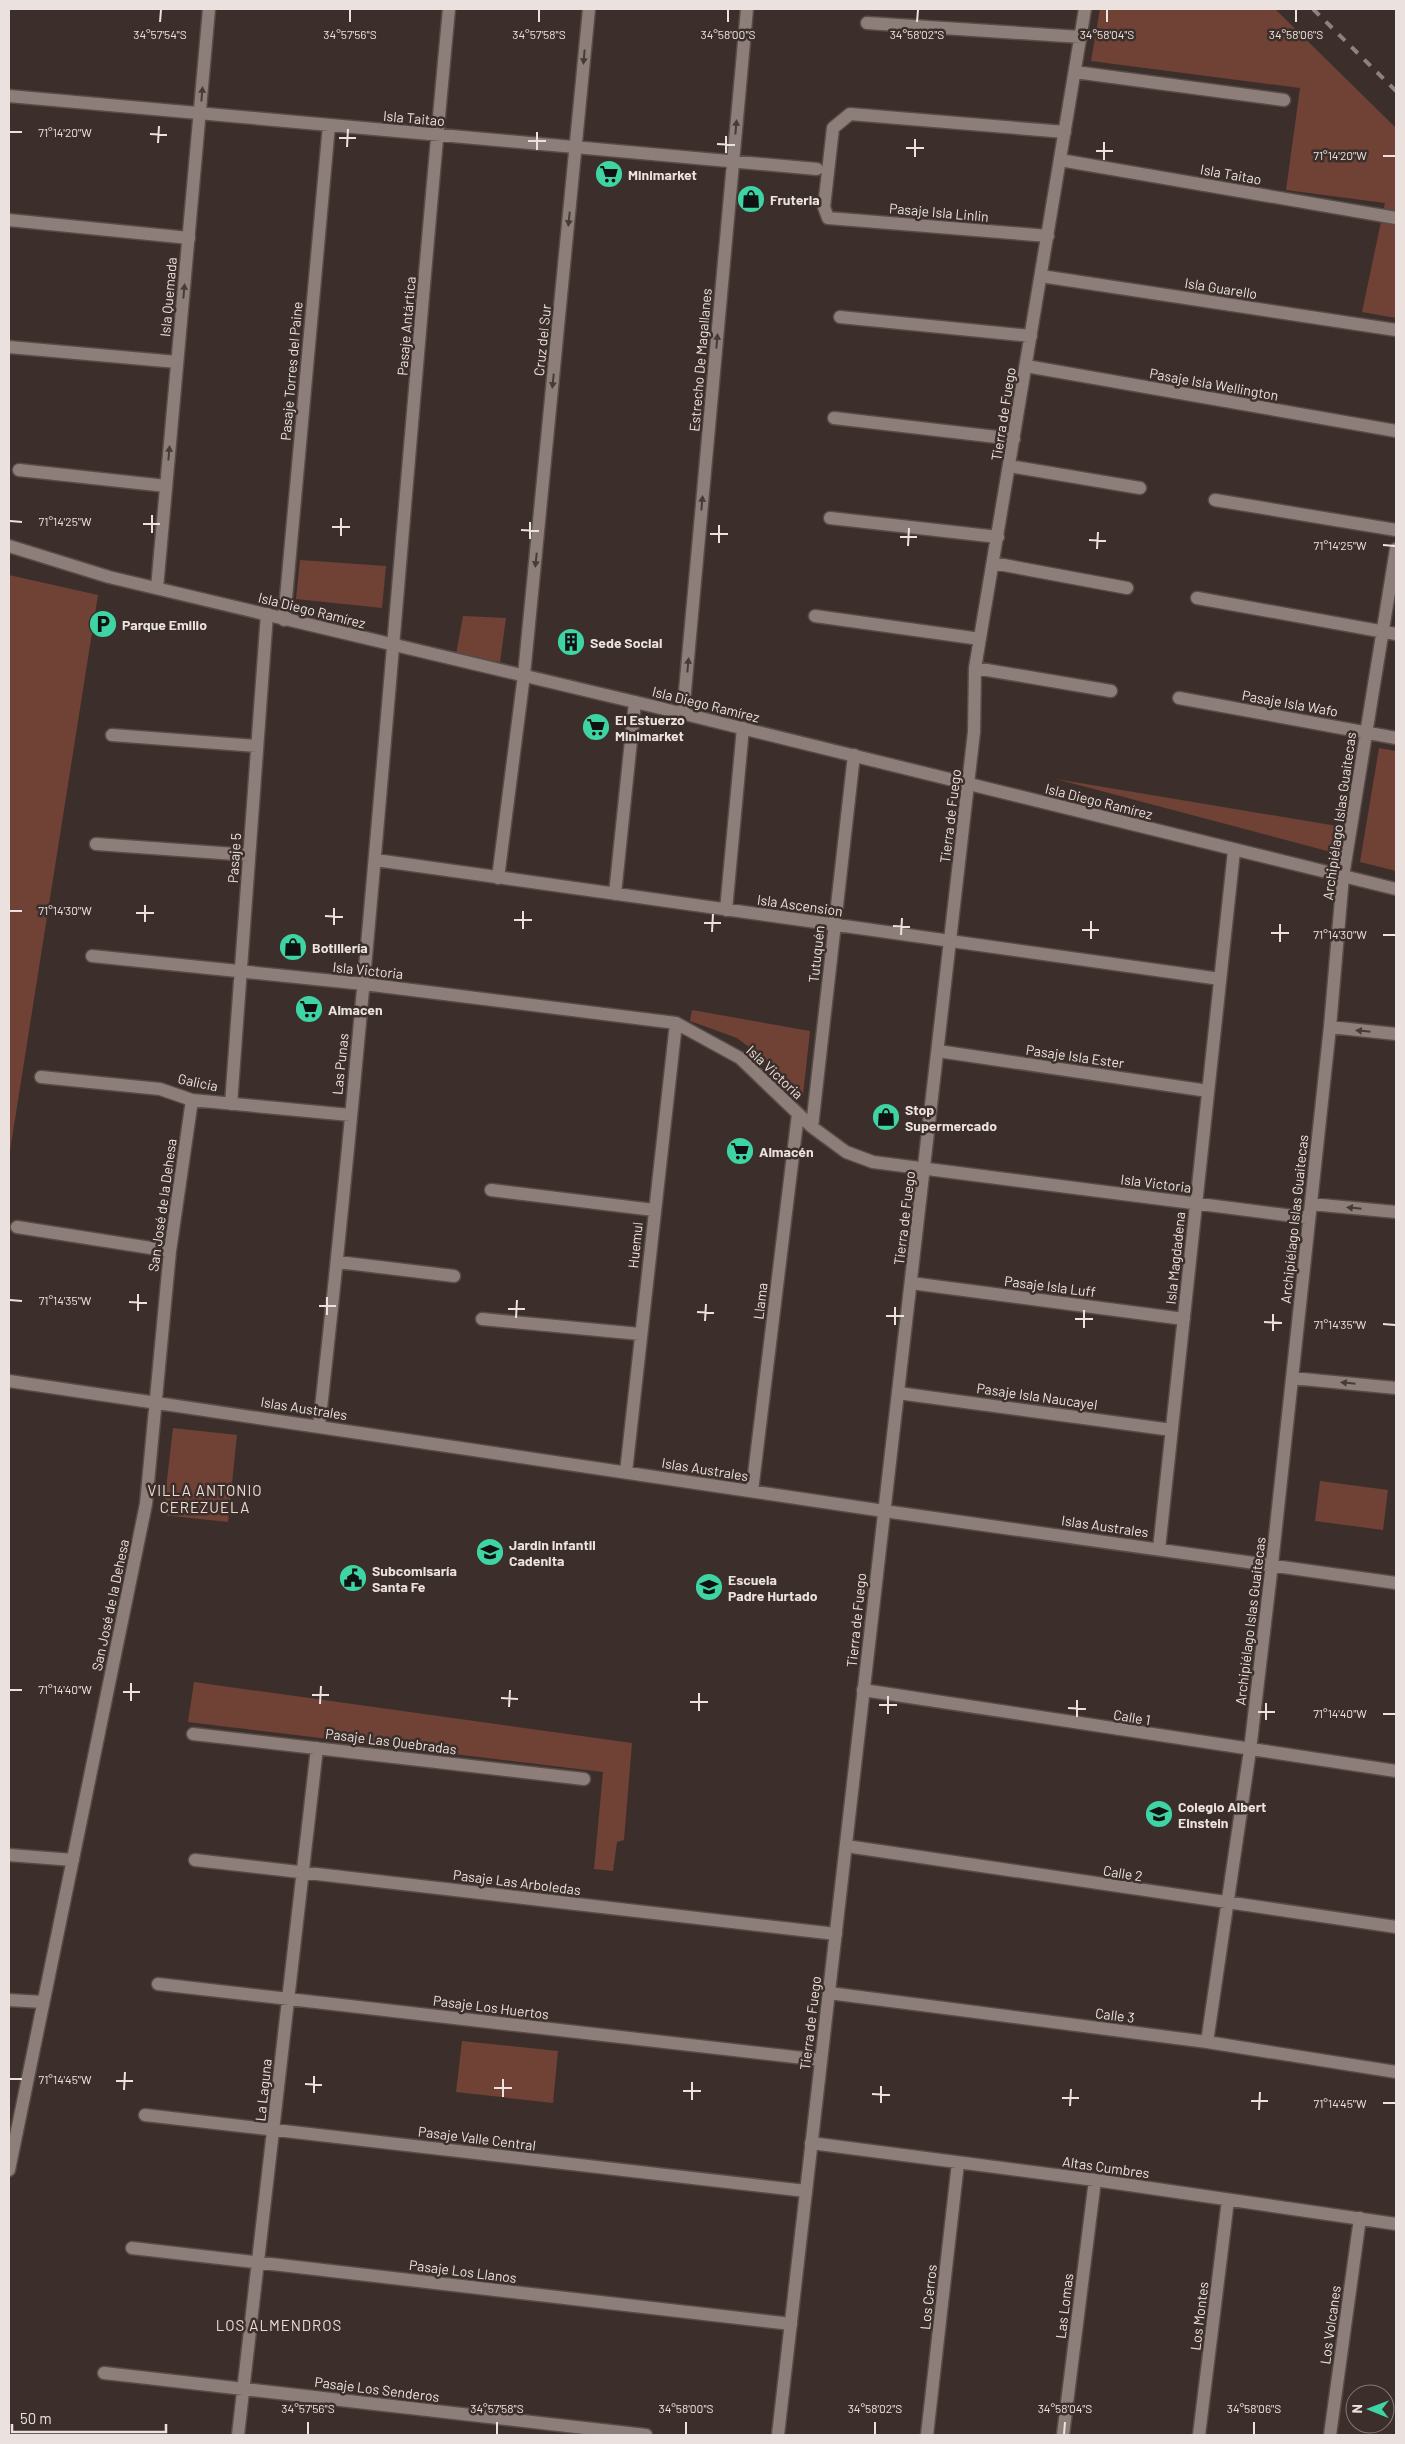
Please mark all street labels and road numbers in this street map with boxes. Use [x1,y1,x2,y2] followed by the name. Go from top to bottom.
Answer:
[382,107,446,129] street label: Isla Taitao
[1199,160,1263,188] street label: Isla Taitao
[888,199,990,225] street label: Pasaje Isla Linlin
[156,256,180,338] street label: Isla Quemada
[1183,274,1259,302] street label: Isla Guarello
[393,276,419,376] street label: Pasaje Antártica
[685,287,715,432] street label: Estrecho De Magallanes
[276,301,306,441] street label: Pasaje Torres del Paine
[530,303,554,377] street label: Cruz del Sur
[1148,364,1280,404] street label: Pasaje Isla Wellington
[987,366,1019,462] street label: Tierra de Fuego
[257,588,367,632] street label: Isla Diego Ramírez
[651,682,761,726] street label: Isla Diego Ramírez
[1241,686,1339,720] street label: Pasaje Isla Wafo
[1319,731,1359,901] street label: Archipiélago Islas Guaitecas
[936,768,964,864] street label: Tierra de Fuego
[1044,779,1154,823] street label: Isla Diego Ramírez
[224,832,244,884] street label: Pasaje 5
[756,891,844,919] street label: Isla Ascension
[805,924,827,984] street label: Tutuquén
[332,958,404,982] street label: Isla Victoria
[328,1032,352,1096] street label: Las Punas
[1025,1041,1125,1071] street label: Pasaje Isla Ester
[743,1042,807,1102] street label: Isla Victoria
[176,1069,220,1095] street label: Galicia
[1277,1134,1311,1304] street label: Archipiélago Islas Guaitecas
[144,1137,180,1273] street label: San José de la Dehesa
[890,1170,918,1266] street label: Tierra de Fuego
[1120,1170,1192,1196] street label: Isla Victoria
[1162,1211,1188,1305] street label: Isla Magdadena
[624,1221,646,1269] street label: Huemul
[1003,1272,1097,1300] street label: Pasaje Isla Luff
[749,1282,771,1320] street label: Llama
[975,1379,1099,1413] street label: Pasaje Isla Naucayel
[259,1393,349,1423] street label: Islas Australes
[660,1454,750,1484] street label: Islas Australes
[1060,1511,1150,1541] street label: Islas Australes
[1231,1536,1269,1706] street label: Archipiélago Islas Guaitecas
[88,1538,132,1672] street label: San José de la Dehesa
[843,1572,869,1668] street label: Tierra de Fuego
[1112,1706,1152,1728] street label: Calle 1
[324,1725,458,1758] street label: Pasaje Las Quebradas
[1102,1861,1144,1885] street label: Calle 2
[452,1866,582,1898] street label: Pasaje Las Arboledas
[796,1975,824,2071] street label: Tierra de Fuego
[432,1991,550,2023] street label: Pasaje Los Huertos
[1094,2004,1136,2026] street label: Calle 3
[251,2058,275,2122] street label: La Laguna
[417,2122,537,2154] street label: Pasaje Valle Central
[1061,2152,1151,2182] street label: Altas Cumbres
[408,2256,518,2286] street label: Pasaje Los Llanos
[916,2263,940,2330] street label: Los Cerros
[1052,2272,1076,2340] street label: Las Lomas
[1186,2280,1212,2351] street label: Los Montes
[1316,2284,1344,2366] street label: Los Volcanes
[314,2373,441,2405] street label: Pasaje Los Senderos

